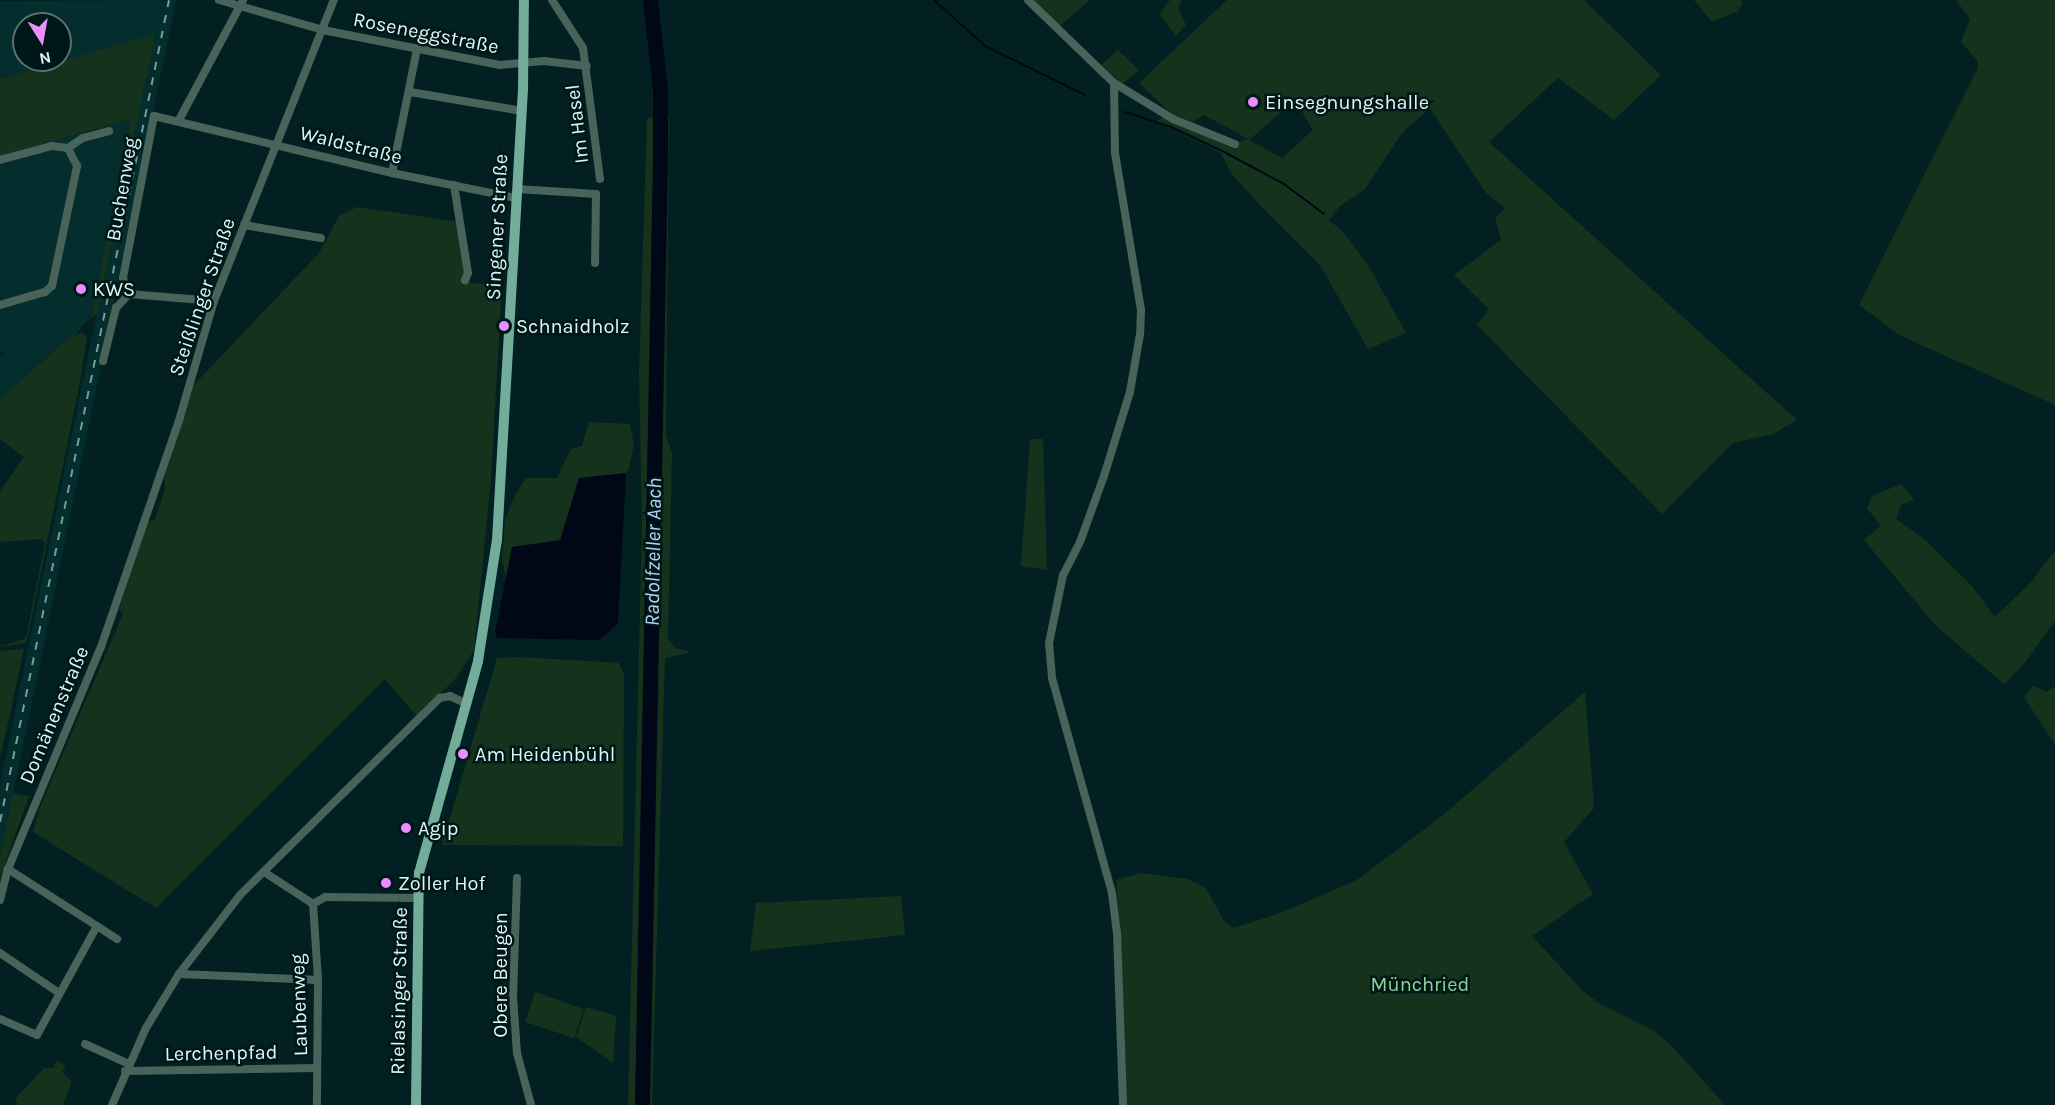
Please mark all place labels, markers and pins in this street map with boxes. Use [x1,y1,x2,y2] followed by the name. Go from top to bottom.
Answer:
[1265,90,1429,114] place label: Einsegnungshalle
[1246,95,1260,109] marker: Einsegnungshalle
[93,277,135,301] place label: KWS
[74,282,88,296] marker: KWS
[516,314,629,338] place label: Schnaidholz
[497,319,511,333] marker: Schnaidholz
[475,742,615,766] place label: Am Heidenbühl
[456,747,470,761] marker: Am Heidenbühl
[418,816,458,840] place label: Agip
[399,821,413,835] marker: Agip
[398,871,485,895] place label: Zoller Hof
[379,876,393,890] marker: Zoller Hof

